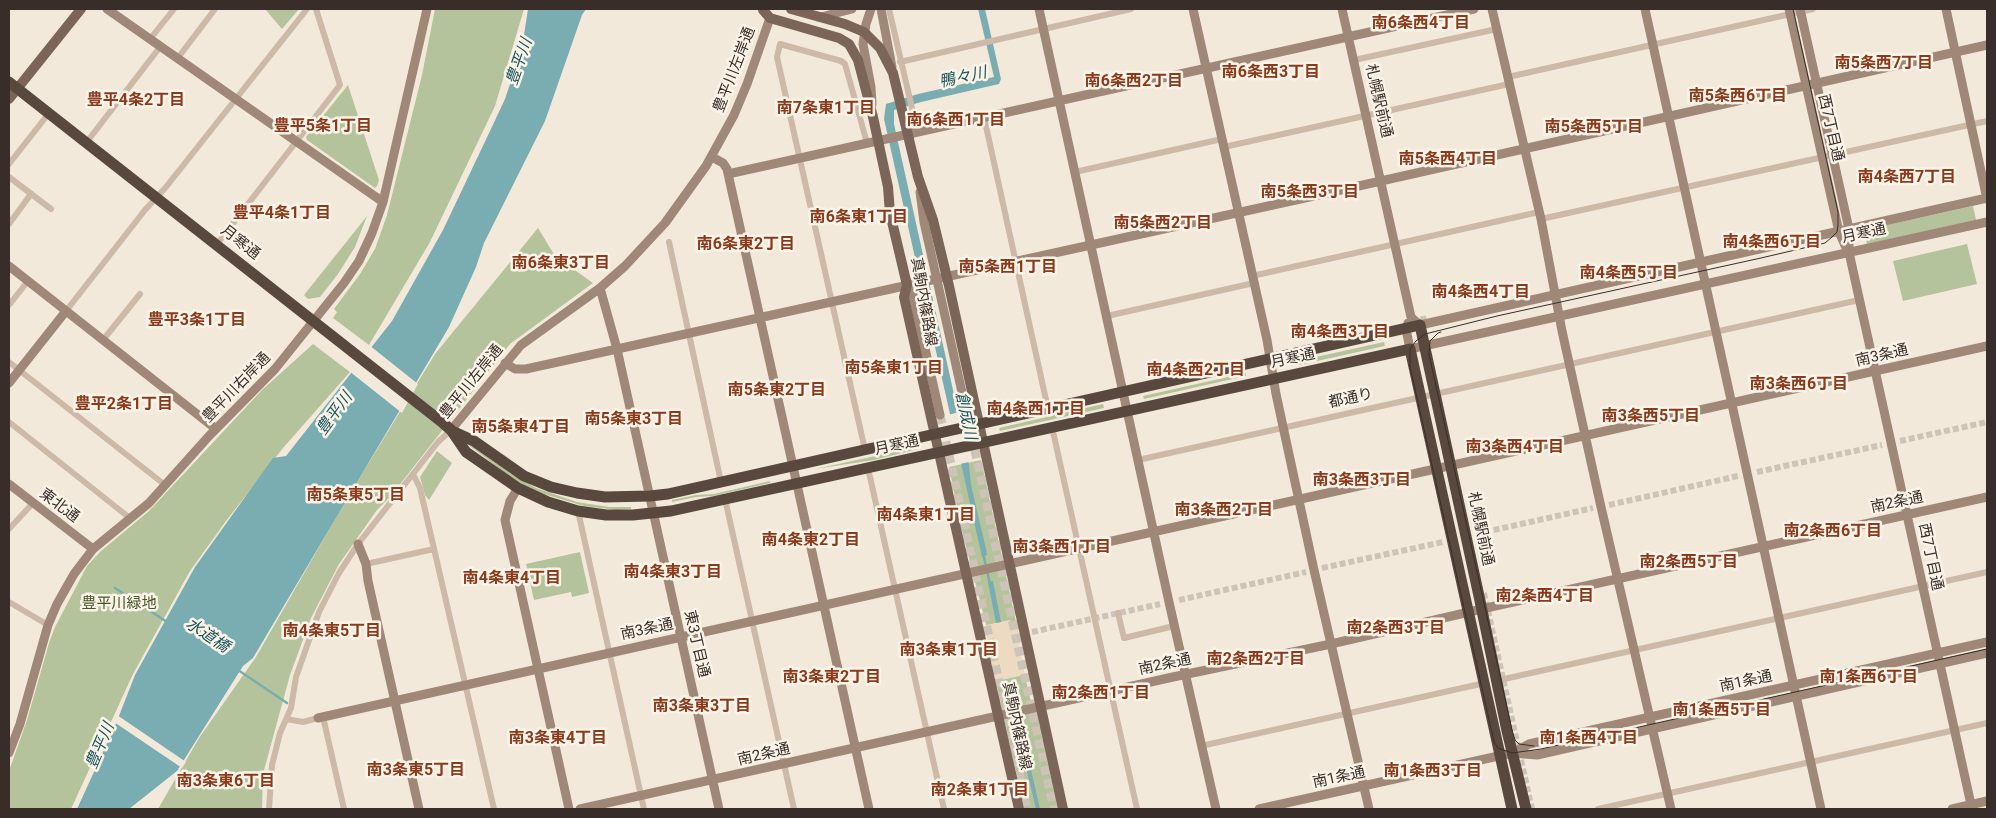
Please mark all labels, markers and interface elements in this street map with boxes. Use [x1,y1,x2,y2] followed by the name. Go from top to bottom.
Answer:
[1372,14,1470,34] district label: 南6条西4丁目
[710,25,760,115] street label: 豊平川左岸通
[503,36,537,88] water label: 豊平川
[1835,54,1933,74] district label: 南5条西7丁目
[1361,62,1395,140] street label: 札幌駅前通
[1222,63,1320,83] district label: 南6条西3丁目
[938,64,988,92] water label: 鴨々川
[1085,72,1183,92] district label: 南6条西2丁目
[1689,87,1787,107] district label: 南5条西6丁目
[87,91,185,111] district label: 豊平4条2丁目
[1814,93,1846,163] street label: 西7丁目通
[777,99,875,119] district label: 南7条東1丁目
[907,111,1005,131] district label: 南6条西1丁目
[274,117,372,137] district label: 豊平5条1丁目
[1545,118,1643,138] district label: 南5条西5丁目
[1399,150,1497,170] district label: 南5条西4丁目
[1858,168,1956,188] district label: 南4条西7丁目
[1261,183,1359,203] district label: 南5条西3丁目
[233,204,331,224] district label: 豊平4条1丁目
[810,208,908,228] district label: 南6条東1丁目
[1114,214,1212,234] district label: 南5条西2丁目
[1840,221,1888,247] street label: 月寒通
[217,222,263,264] street label: 月寒通
[1723,233,1821,253] district label: 南4条西6丁目
[697,235,795,255] district label: 南6条東2丁目
[512,254,610,274] district label: 南6条東3丁目
[906,256,940,348] street label: 真駒内篠路線
[959,258,1057,278] district label: 南5条西1丁目
[1580,264,1678,284] district label: 南4条西5丁目
[1432,283,1530,303] district label: 南4条西4丁目
[148,311,246,331] district label: 豊平3条1丁目
[1291,323,1389,343] district label: 南4条西3丁目
[437,341,507,423] street label: 豊平川左岸通
[1854,341,1910,371] street label: 南3条通
[1269,346,1317,372] street label: 月寒通
[199,349,275,427] street label: 豊平川右岸通
[845,359,943,379] district label: 南5条東1丁目
[1147,361,1245,381] district label: 南4条西2丁目
[1750,375,1848,395] district label: 南3条西6丁目
[728,381,826,401] district label: 南5条東2丁目
[1327,386,1375,412] street label: 都通り
[313,389,357,439] water label: 豊平川
[951,391,979,441] water label: 創成川
[75,395,173,415] district label: 豊平2条1丁目
[987,400,1085,420] district label: 南4条西1丁目
[1602,407,1700,427] district label: 南3条西5丁目
[585,410,683,430] district label: 南5条東3丁目
[472,418,570,438] district label: 南5条東4丁目
[873,433,921,459] street label: 月寒通
[1466,438,1564,458] district label: 南3条西4丁目
[1313,471,1411,491] district label: 南3条西3丁目
[36,485,82,527] street label: 東北通
[307,486,405,506] district label: 南5条東5丁目
[1869,489,1925,517] street label: 南2条通
[1463,490,1497,568] street label: 札幌駅前通
[1175,501,1273,521] district label: 南3条西2丁目
[877,506,975,526] district label: 南4条東1丁目
[1784,522,1882,542] district label: 南2条西6丁目
[1914,522,1946,592] street label: 西7丁目通
[762,531,860,551] district label: 南4条東2丁目
[1013,538,1111,558] district label: 南3条西1丁目
[1640,553,1738,573] district label: 南2条西5丁目
[624,563,722,583] district label: 南4条東3丁目
[463,569,561,589] district label: 南4条東4丁目
[1496,587,1594,607] district label: 南2条西4丁目
[82,595,156,613] park label: 豊平川緑地
[680,609,712,679] street label: 東3丁目通
[182,615,232,657] water label: 水道橋
[619,616,675,644] street label: 南3条通
[1347,619,1445,639] district label: 南2条西3丁目
[283,622,381,642] district label: 南4条東5丁目
[900,641,998,661] district label: 南3条東1丁目
[1207,650,1305,670] district label: 南2条西2丁目
[1137,651,1193,679] street label: 南2条通
[783,668,881,688] district label: 南3条東2丁目
[1718,668,1774,696] street label: 南1条通
[1820,668,1918,688] district label: 南1条西6丁目
[998,680,1034,772] street label: 真駒内篠路線
[1052,684,1150,704] district label: 南2条西1丁目
[653,697,751,717] district label: 南3条東3丁目
[1673,701,1771,721] district label: 南1条西5丁目
[83,720,119,772] water label: 豊平川
[509,729,607,749] district label: 南3条東4丁目
[1540,729,1638,749] district label: 南1条西4丁目
[736,740,792,770] street label: 南2条通
[367,761,465,781] district label: 南3条東5丁目
[1384,762,1482,782] district label: 南1条西3丁目
[1311,764,1367,792] street label: 南1条通
[177,772,275,792] district label: 南3条東6丁目
[931,781,1029,801] district label: 南2条東1丁目

